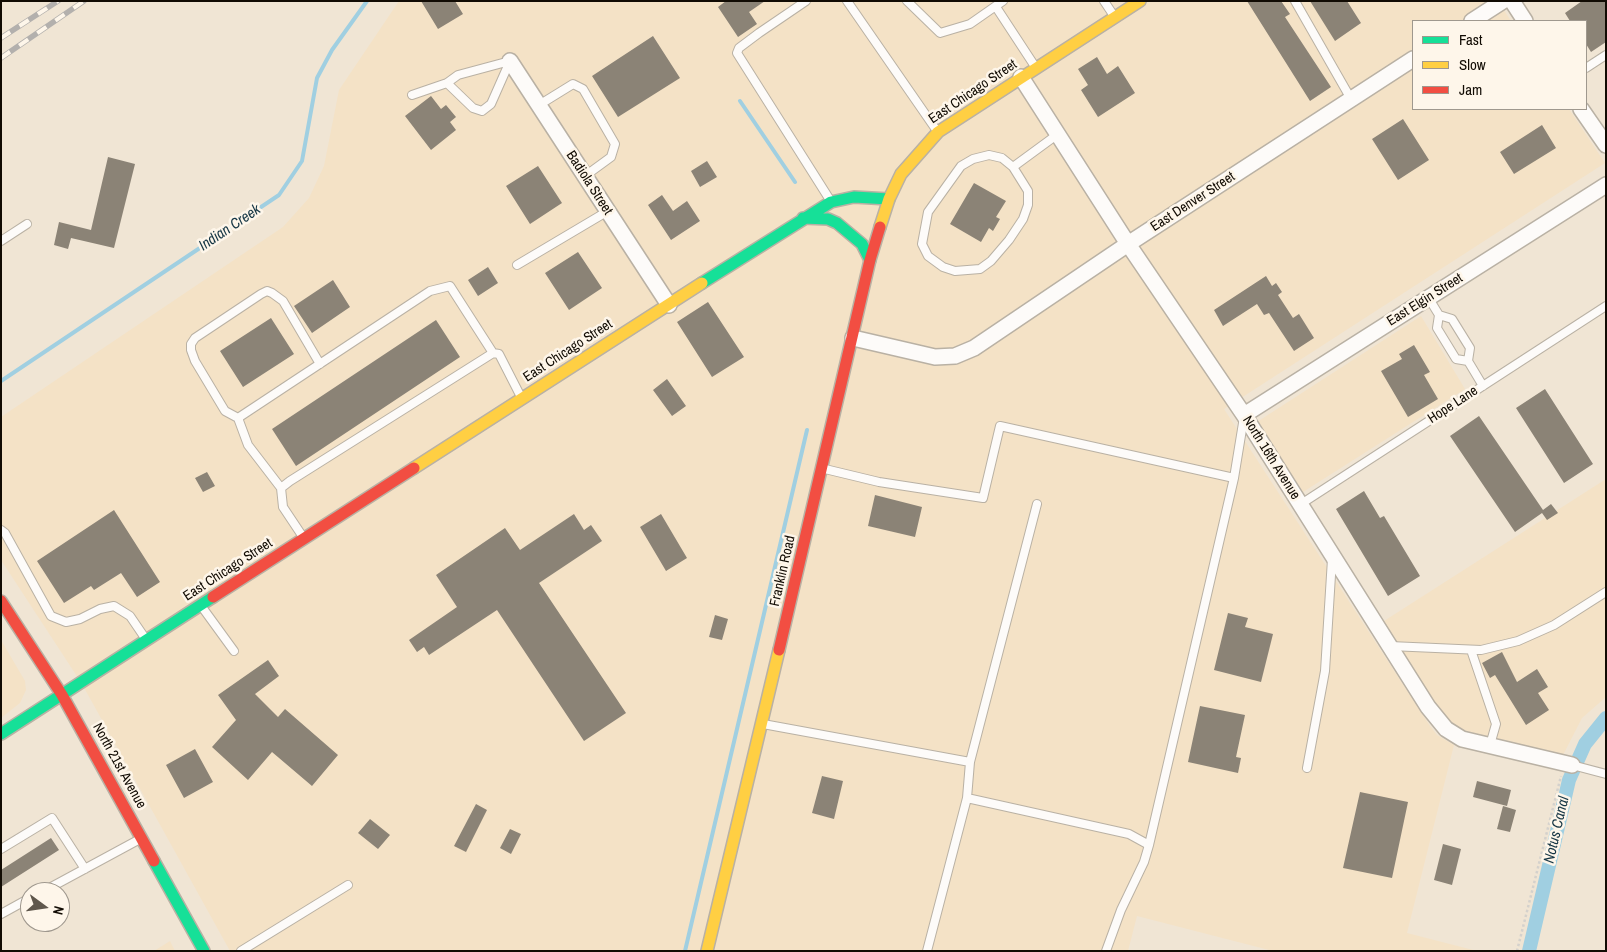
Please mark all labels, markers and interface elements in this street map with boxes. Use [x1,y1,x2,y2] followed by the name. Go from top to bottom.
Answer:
[1412,20,1587,110] legend
[1459,29,1482,50] text: Fast
[1459,54,1486,75] text: Slow
[926,56,1020,128] street label: East Chicago Street
[1459,79,1482,100] text: Jam
[562,148,616,218] street label: Badiola Street
[1148,169,1238,235] street label: East Denver Street
[196,201,264,255] water label: Indian Creek
[1384,270,1466,330] street label: East Elgin Street
[520,316,616,386] street label: East Chicago Street
[1425,383,1481,427] street label: Hope Lane
[1239,413,1303,503] street label: North 16th Avenue
[767,534,799,608] street label: Franklin Road
[180,535,276,605] street label: East Chicago Street
[89,720,149,812] street label: North 21st Avenue
[1541,795,1573,865] water label: Notus Canal
[20,882,70,932] north arrow
[49,904,68,917] text: N

